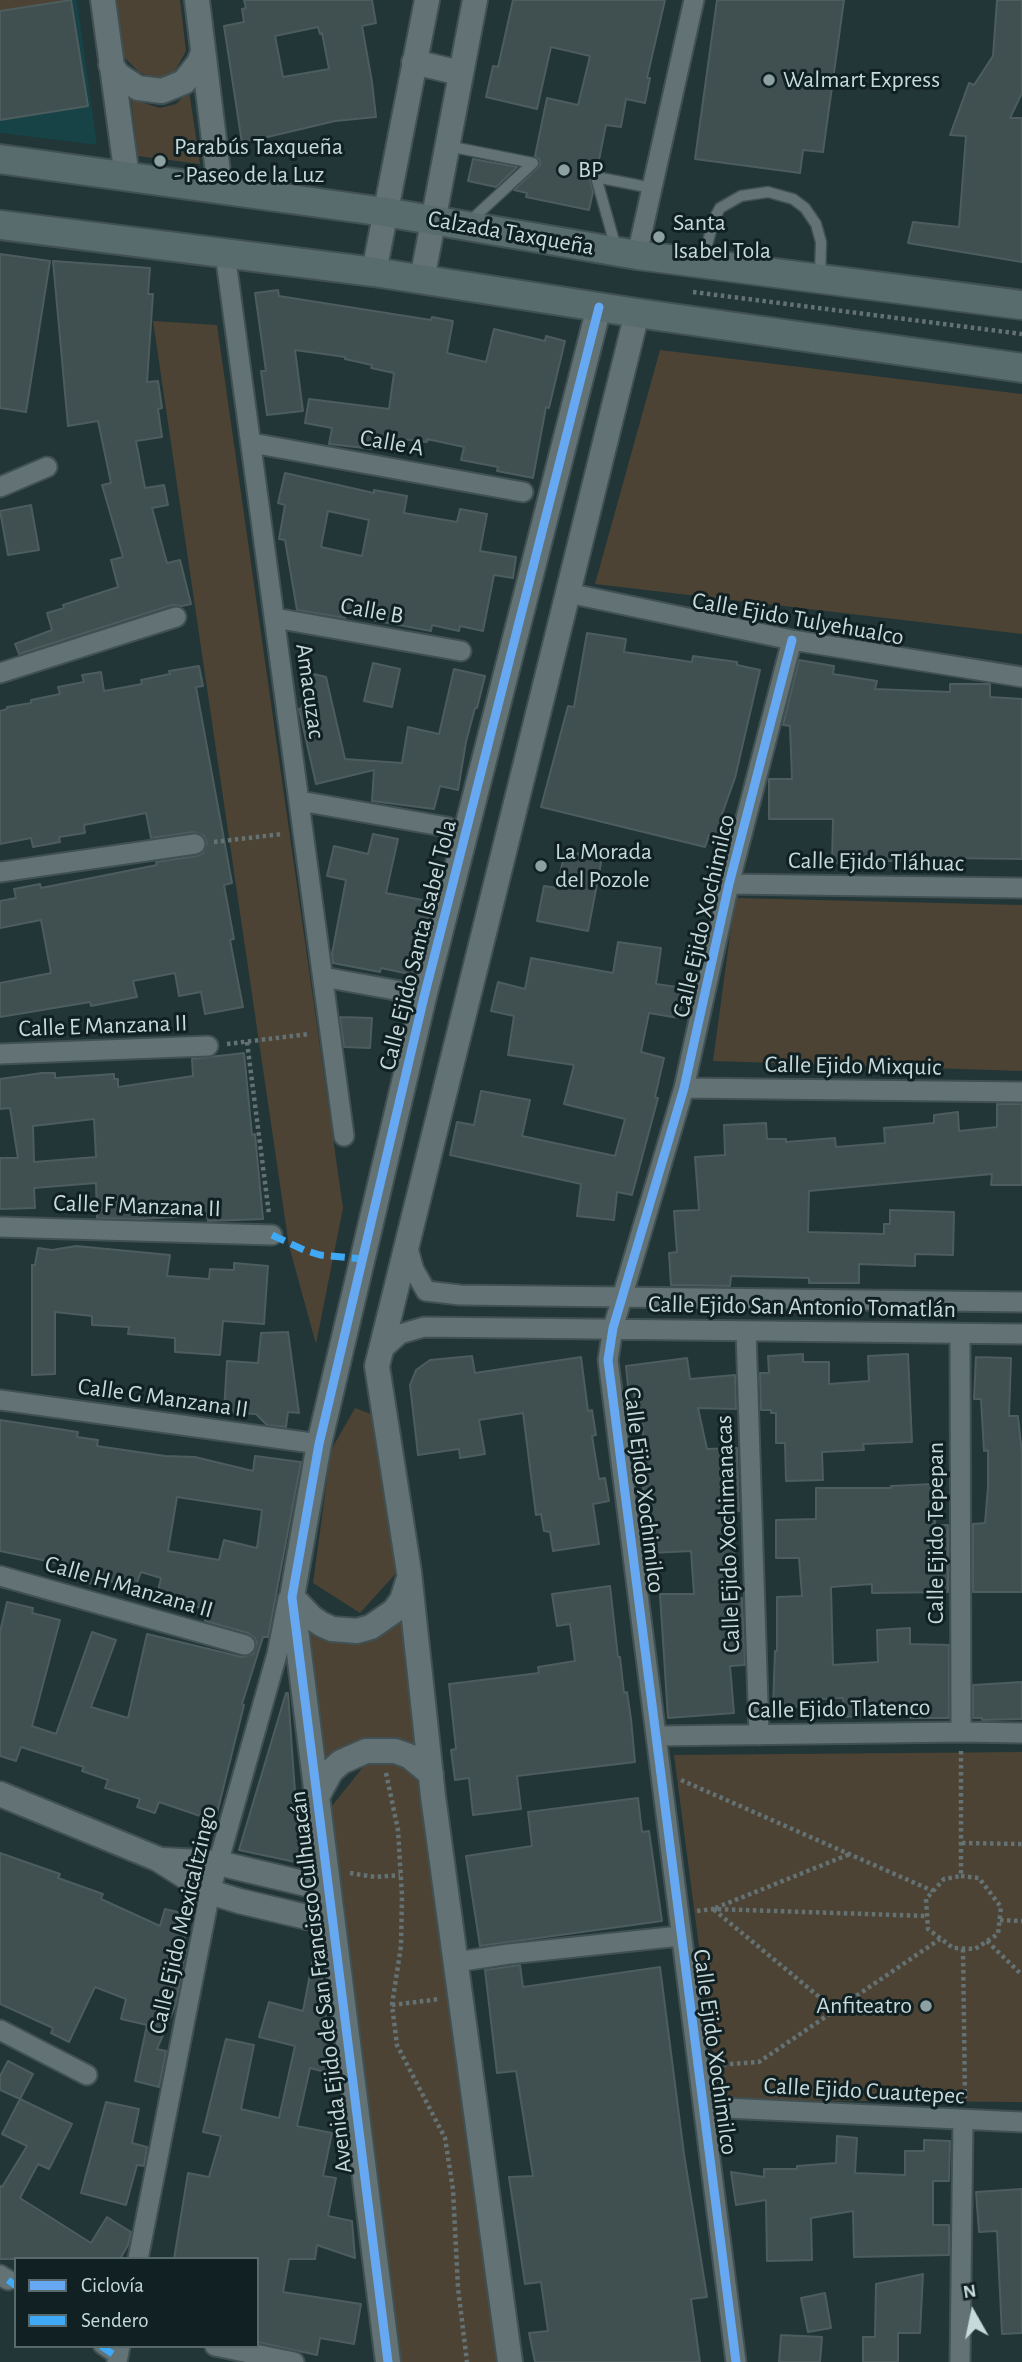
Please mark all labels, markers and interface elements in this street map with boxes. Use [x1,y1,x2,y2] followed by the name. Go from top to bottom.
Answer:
[783,66,940,94] place label: Walmart Express
[761,72,777,88] marker: Walmart Express
[174,133,343,189] place label: Parabús Taxqueña - Paseo de la Luz
[152,153,168,169] marker: Parabús Taxqueña - Paseo de la Luz
[578,156,603,184] place label: BP
[556,162,572,178] marker: BP
[426,204,596,262] street label: Calzada Taxqueña
[673,209,771,265] place label: Santa Isabel Tola
[651,229,667,245] marker: Santa Isabel Tola
[358,423,426,463] street label: Calle A
[690,586,906,652] street label: Calle Ejido Tulyehualco
[338,591,406,631] street label: Calle B
[289,642,331,740] street label: Amacuzac
[667,812,741,1020] street label: Calle Ejido Xochimilco
[373,817,463,1073] street label: Calle Ejido Santa Isabel Tola
[555,838,652,894] place label: La Morada del Pozole
[788,846,964,878] street label: Calle Ejido Tláhuac
[533,858,549,874] marker: La Morada del Pozole
[18,1009,188,1043] street label: Calle E Manzana II
[764,1050,942,1082] street label: Calle Ejido Mixquic
[53,1189,221,1223] street label: Calle F Manzana II
[648,1290,956,1324] street label: Calle Ejido San Antonio Tomatlán
[76,1372,250,1424] street label: Calle G Manzana II
[617,1385,671,1595] street label: Calle Ejido Xochimilco
[709,1415,747,1653] street label: Calle Ejido Xochimanacas
[922,1442,950,1624] street label: Calle Ejido Tepepan
[42,1549,216,1625] street label: Calle H Manzana II
[747,1693,931,1725] street label: Calle Ejido Tlatenco
[283,1789,359,2175] street label: Avenida Ejido de San Francisco Culhuacán
[143,1803,223,2037] street label: Calle Ejido Mexicaltzingo
[686,1947,744,2157] street label: Calle Ejido Xochimilco
[816,1992,912,2020] place label: Anfiteatro
[918,1998,934,2014] marker: Anfiteatro
[763,2071,965,2111] street label: Calle Ejido Cuautepec
[14,2257,259,2348] legend
[81,2275,144,2296] text: Ciclovía
[938,2278,1008,2348] north arrow
[962,2281,978,2302] text: N
[81,2310,149,2331] text: Sendero

